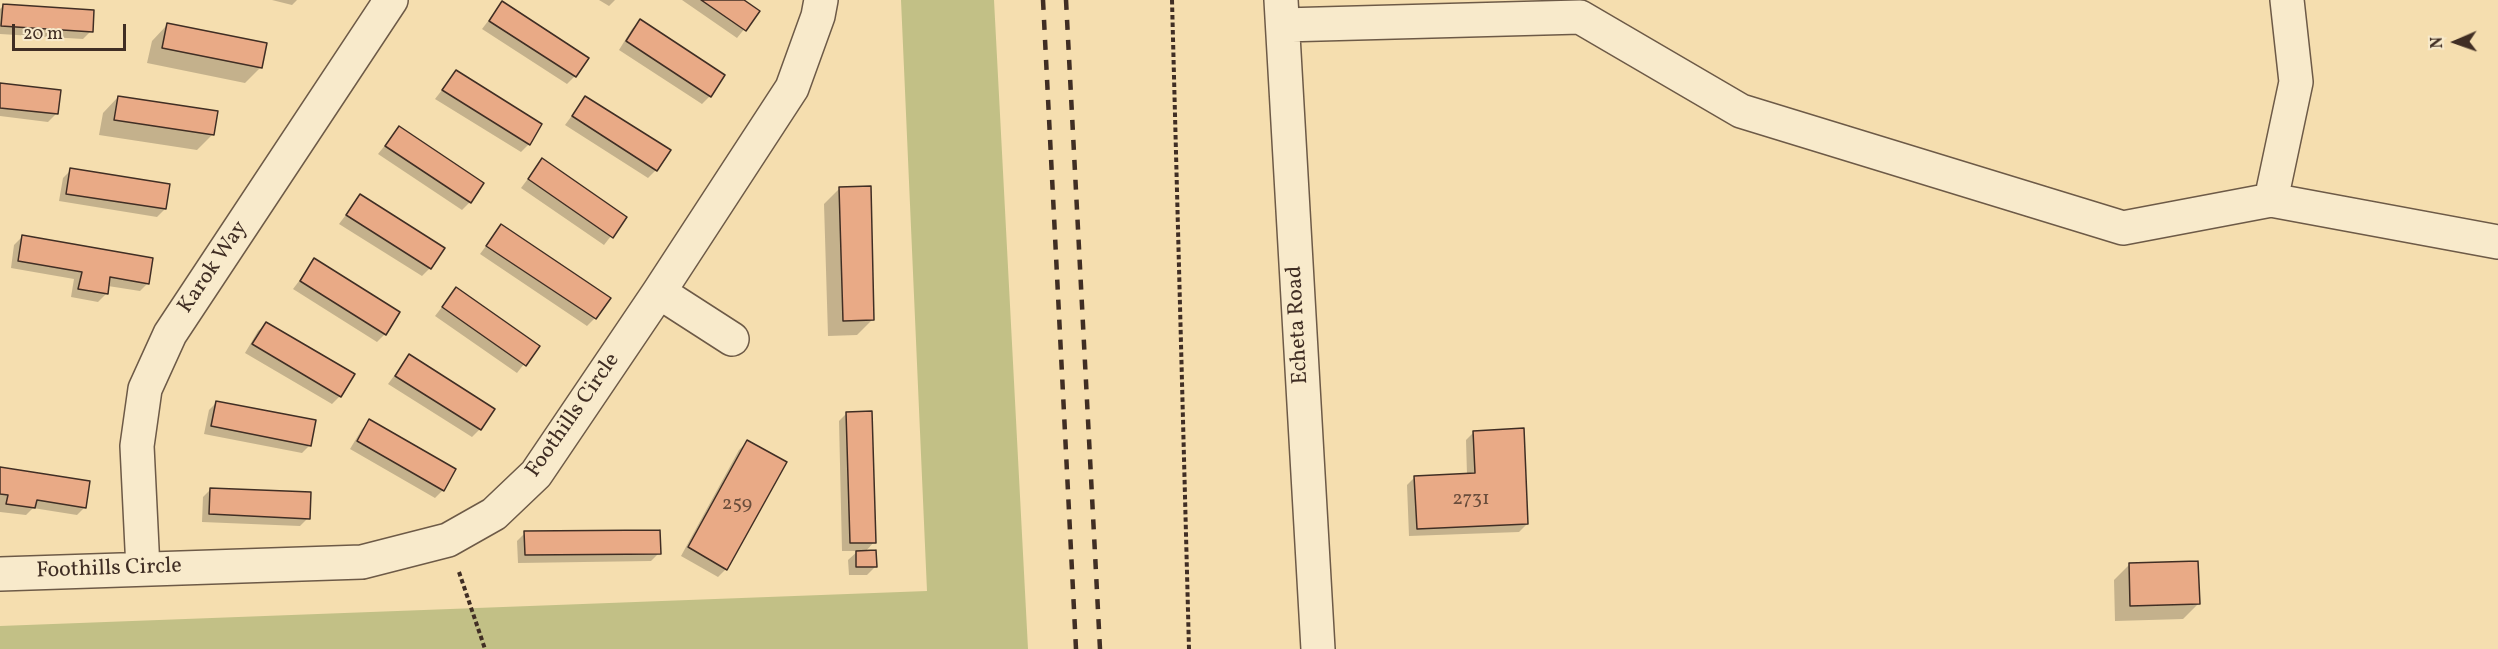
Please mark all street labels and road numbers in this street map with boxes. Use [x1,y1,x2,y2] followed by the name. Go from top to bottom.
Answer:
[174,217,254,319] street label: Karok Way
[1283,265,1315,385] street label: Echeta Road
[521,349,627,483] street label: Foothills Circle
[36,554,182,586] street label: Foothills Circle

